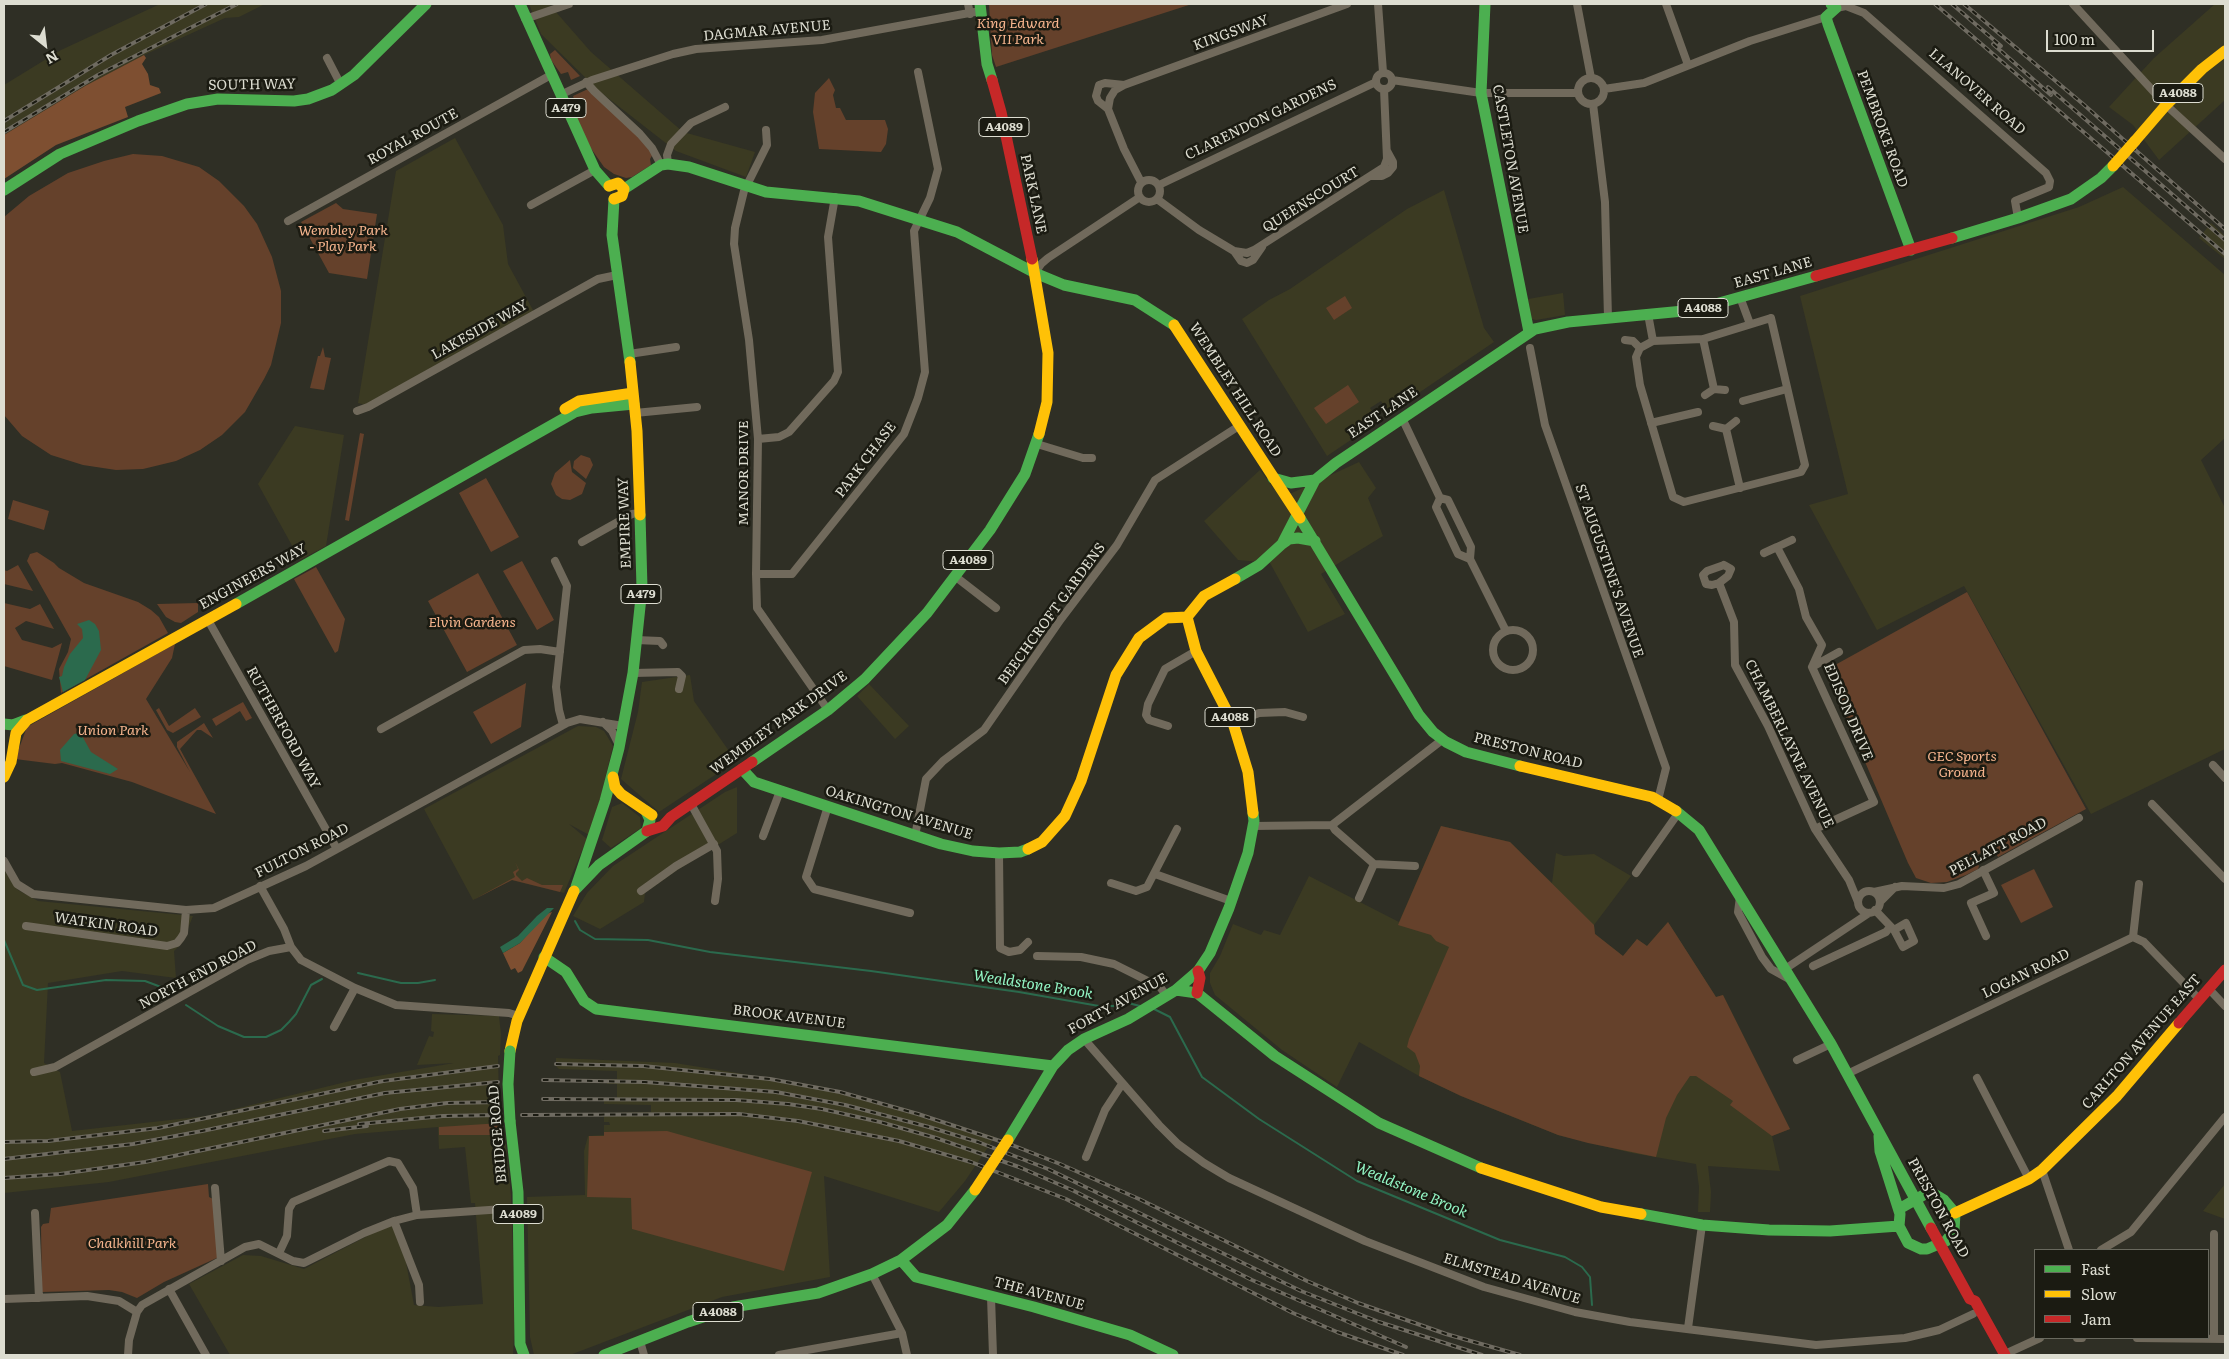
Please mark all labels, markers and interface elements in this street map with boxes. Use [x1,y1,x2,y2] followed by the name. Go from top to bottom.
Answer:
[1191,12,1271,54] street label: KINGSWAY
[976,16,1060,48] park label: King Edward VII Park
[703,17,831,45] street label: DAGMAR AVENUE
[20,20,70,70] north arrow
[2049,20,2156,52] scale bar
[2054,27,2095,50] text: 100 m
[1925,45,2029,139] street label: LLANOVER ROAD
[42,47,62,70] text: N
[1853,68,1911,190] street label: PEMBROKE ROAD
[208,76,296,94] street label: SOUTH WAY
[1183,76,1339,164] street label: CLARENDON GARDENS
[1489,83,1531,235] street label: CASTLETON AVENUE
[2153,84,2203,102] road number: A4088
[546,99,586,118] road number: A479
[365,105,461,169] street label: ROYAL ROUTE
[979,118,1029,136] road number: A4089
[1016,153,1050,235] street label: PARK LANE
[1260,164,1362,236] street label: QUEENSCOURT
[298,223,388,256] park label: Wembley Park - Play Park
[1732,254,1814,292] street label: EAST LANE
[429,297,531,363] street label: LAKESIDE WAY
[1678,298,1728,318] road number: A4088
[1185,320,1285,460] street label: WEMBLEY HILL ROAD
[1345,384,1421,442] street label: EAST LANE
[832,419,900,501] street label: PARK CHASE
[736,420,752,526] street label: MANOR DRIVE
[615,477,635,569] street label: EMPIRE WAY
[1571,482,1647,660] street label: ST AUGUSTINE'S AVENUE
[995,540,1109,688] street label: BEECHCROFT GARDENS
[196,541,310,613] street label: ENGINEERS WAY
[943,550,993,570] road number: A4089
[621,584,661,604] road number: A479
[428,615,516,631] park label: Elvin Gardens
[1741,657,1837,831] street label: CHAMBERLAYNE AVENUE
[1820,661,1876,763] street label: EDISON DRIVE
[242,664,324,792] street label: RUTHERFORD WAY
[707,668,851,778] street label: WEMBLEY PARK DRIVE
[1205,708,1255,726] road number: A4088
[77,723,149,739] park label: Union Park
[1472,729,1584,773] street label: PRESTON ROAD
[1927,749,1997,782] park label: GEC Sports Ground
[823,783,975,843] street label: OAKINGTON AVENUE
[1946,814,2050,880] street label: PELLATT ROAD
[252,820,352,882] street label: FULTON ROAD
[53,909,159,941] street label: WATKIN ROAD
[136,937,260,1013] street label: NORTH END ROAD
[1980,946,2072,1002] street label: LOGAN ROAD
[972,967,1094,1003] water label: Wealdstone Brook
[1065,970,1171,1038] street label: FORTY AVENUE
[2079,971,2205,1113] street label: CARLTON AVENUE EAST
[732,1002,846,1032] street label: BROOK AVENUE
[485,1084,511,1184] street label: BRIDGE ROAD
[1904,1155,1972,1261] street label: PRESTON ROAD
[1352,1158,1470,1222] water label: Wealdstone Brook
[493,1204,543,1224] road number: A4089
[88,1236,176,1252] park label: Chalkhill Park
[2034,1249,2209,1339] legend
[1441,1250,1583,1308] street label: ELMSTEAD AVENUE
[2081,1257,2110,1280] text: Fast
[992,1274,1086,1314] street label: THE AVENUE
[2081,1282,2116,1305] text: Slow
[693,1302,743,1321] road number: A4088
[2081,1307,2111,1330] text: Jam

